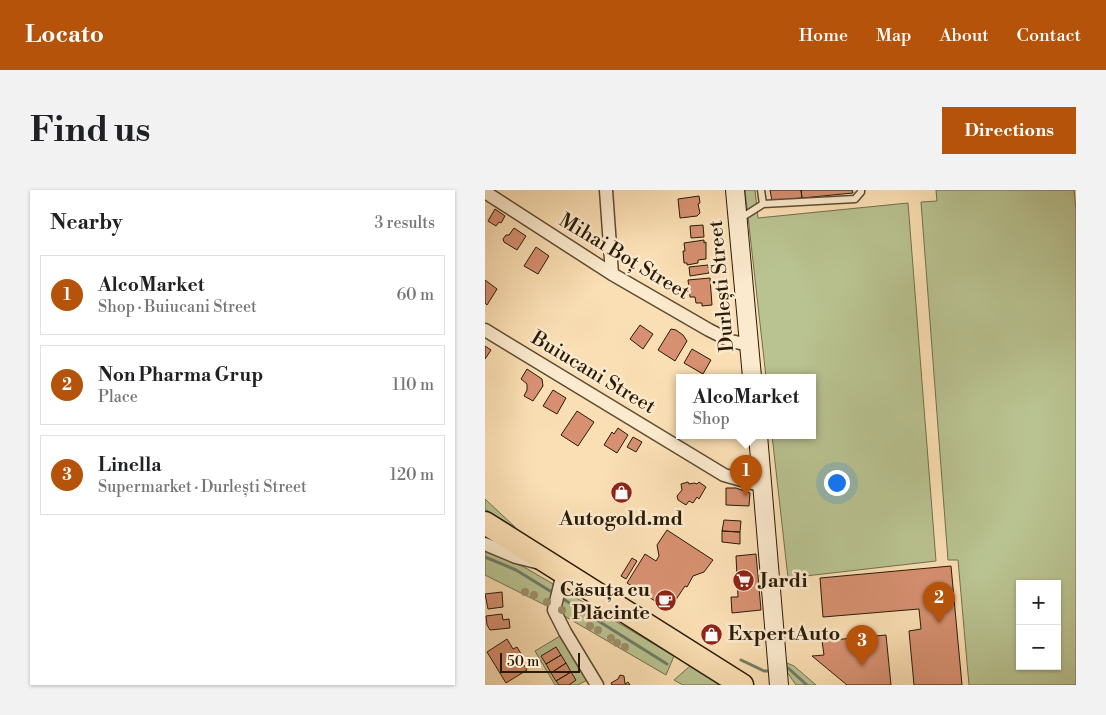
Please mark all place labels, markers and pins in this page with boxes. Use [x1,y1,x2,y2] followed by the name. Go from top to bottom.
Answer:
[730,455,762,496] pin: 1
[609,481,633,505] shop icon: Autogold.md
[558,507,683,532] place label: Autogold.md
[732,569,756,593] supermarket icon: Jardi
[757,569,808,594] place label: Jardi
[560,578,651,626] place label: Căsuța cu Plăcinte
[923,582,955,623] pin: 2
[654,589,678,613] cafe icon: Căsuța cu Plăcinte
[700,622,724,646] shop icon: ExpertAuto
[728,622,840,647] place label: ExpertAuto
[846,625,878,666] pin: 3

